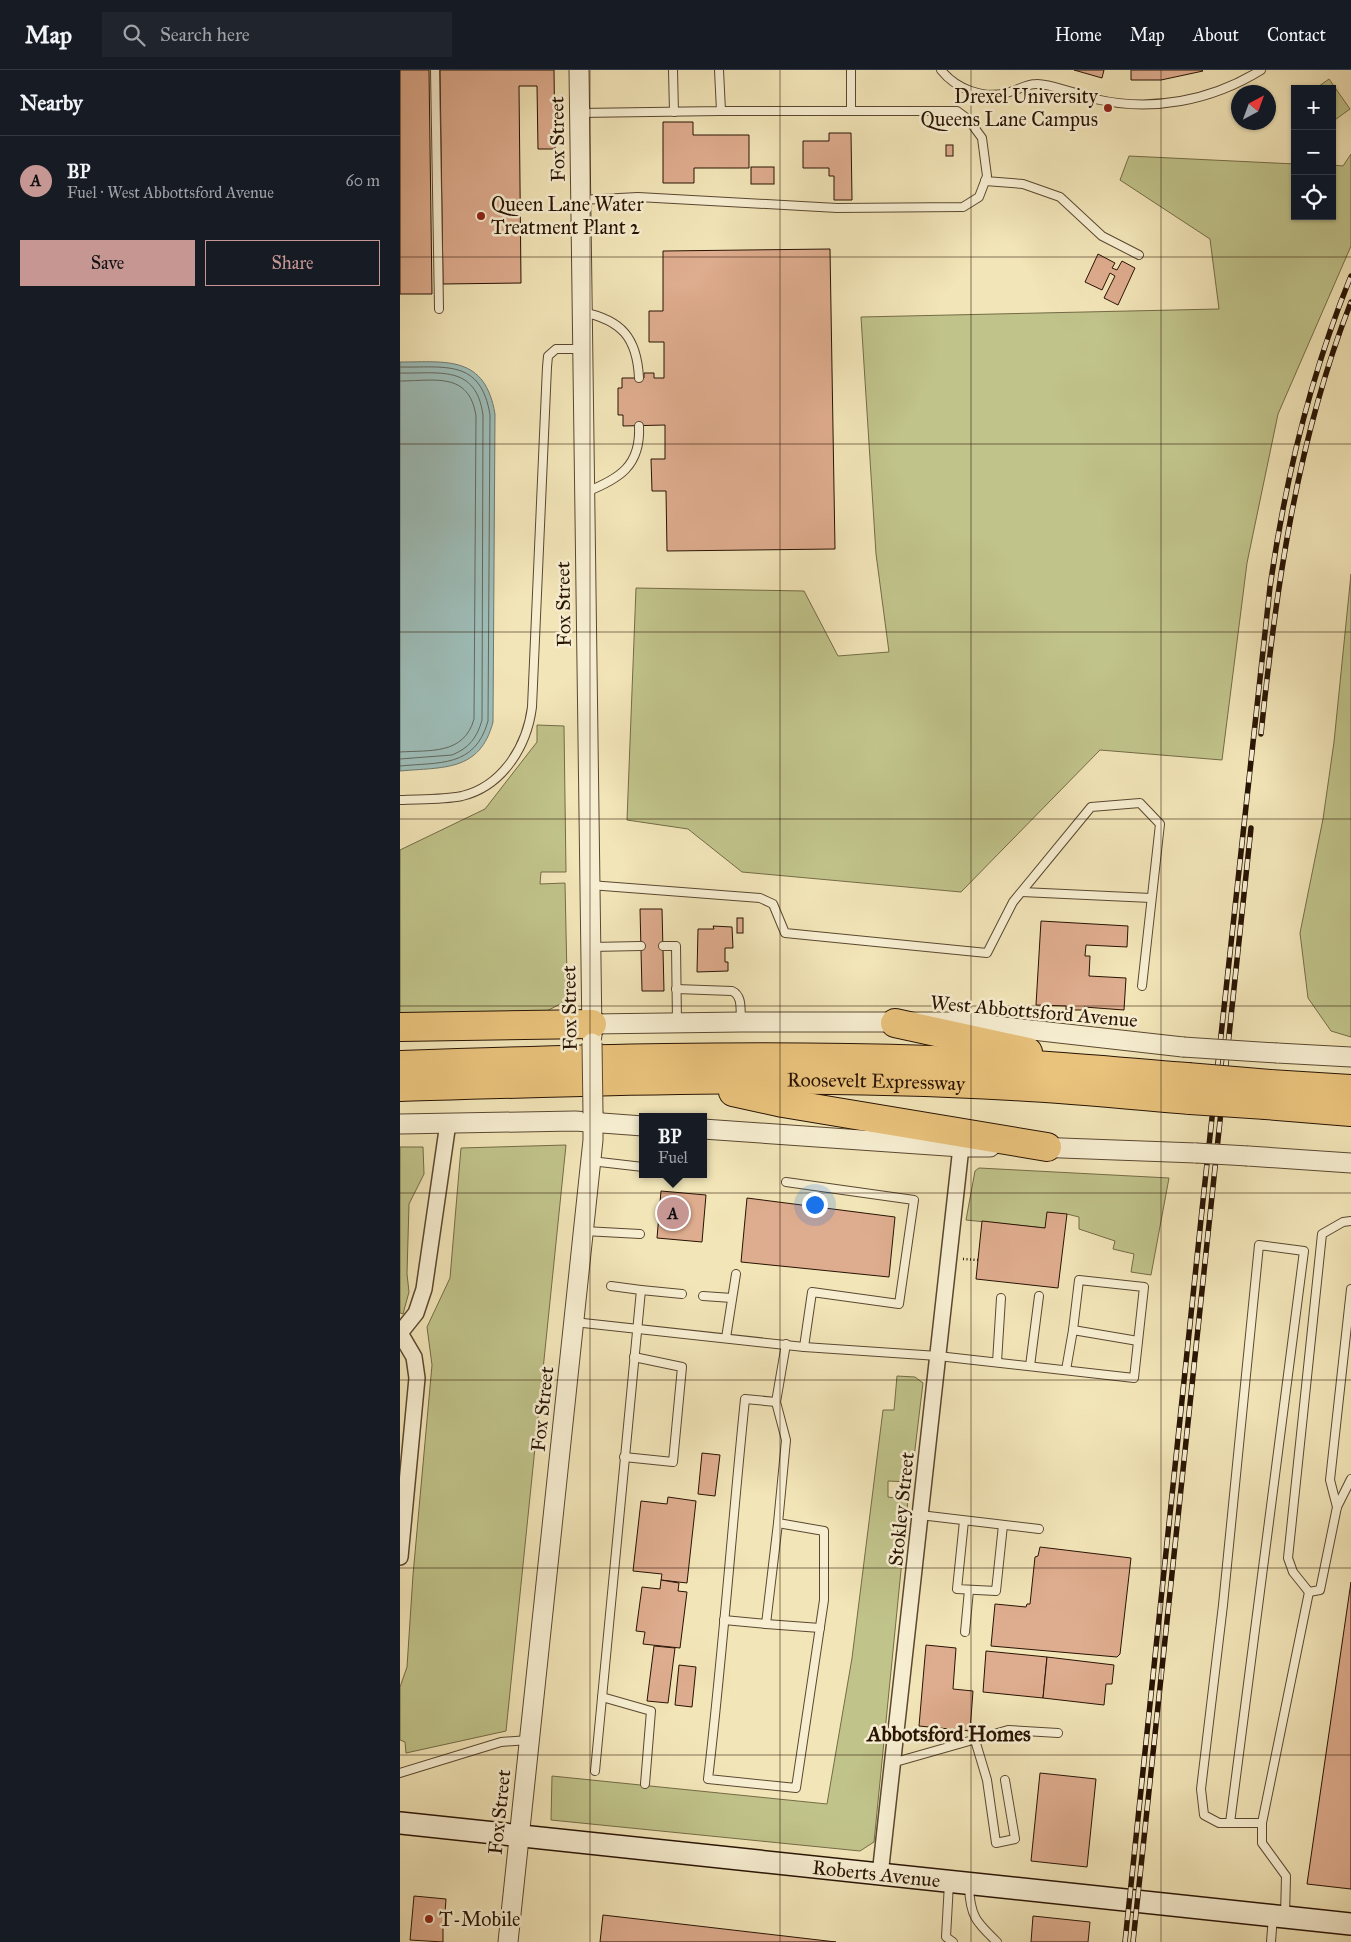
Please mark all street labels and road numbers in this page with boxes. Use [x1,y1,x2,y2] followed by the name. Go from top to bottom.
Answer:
[544,96,570,182] street label: Fox Street
[550,561,576,647] street label: Fox Street
[556,965,582,1051] street label: Fox Street
[929,990,1139,1032] street label: West Abbottsford Avenue
[787,1067,966,1096] street label: Roosevelt Expressway
[526,1365,558,1453] street label: Fox Street
[883,1451,919,1567] street label: Stokley Street
[483,1768,515,1856] street label: Fox Street
[811,1855,941,1892] street label: Roberts Avenue

